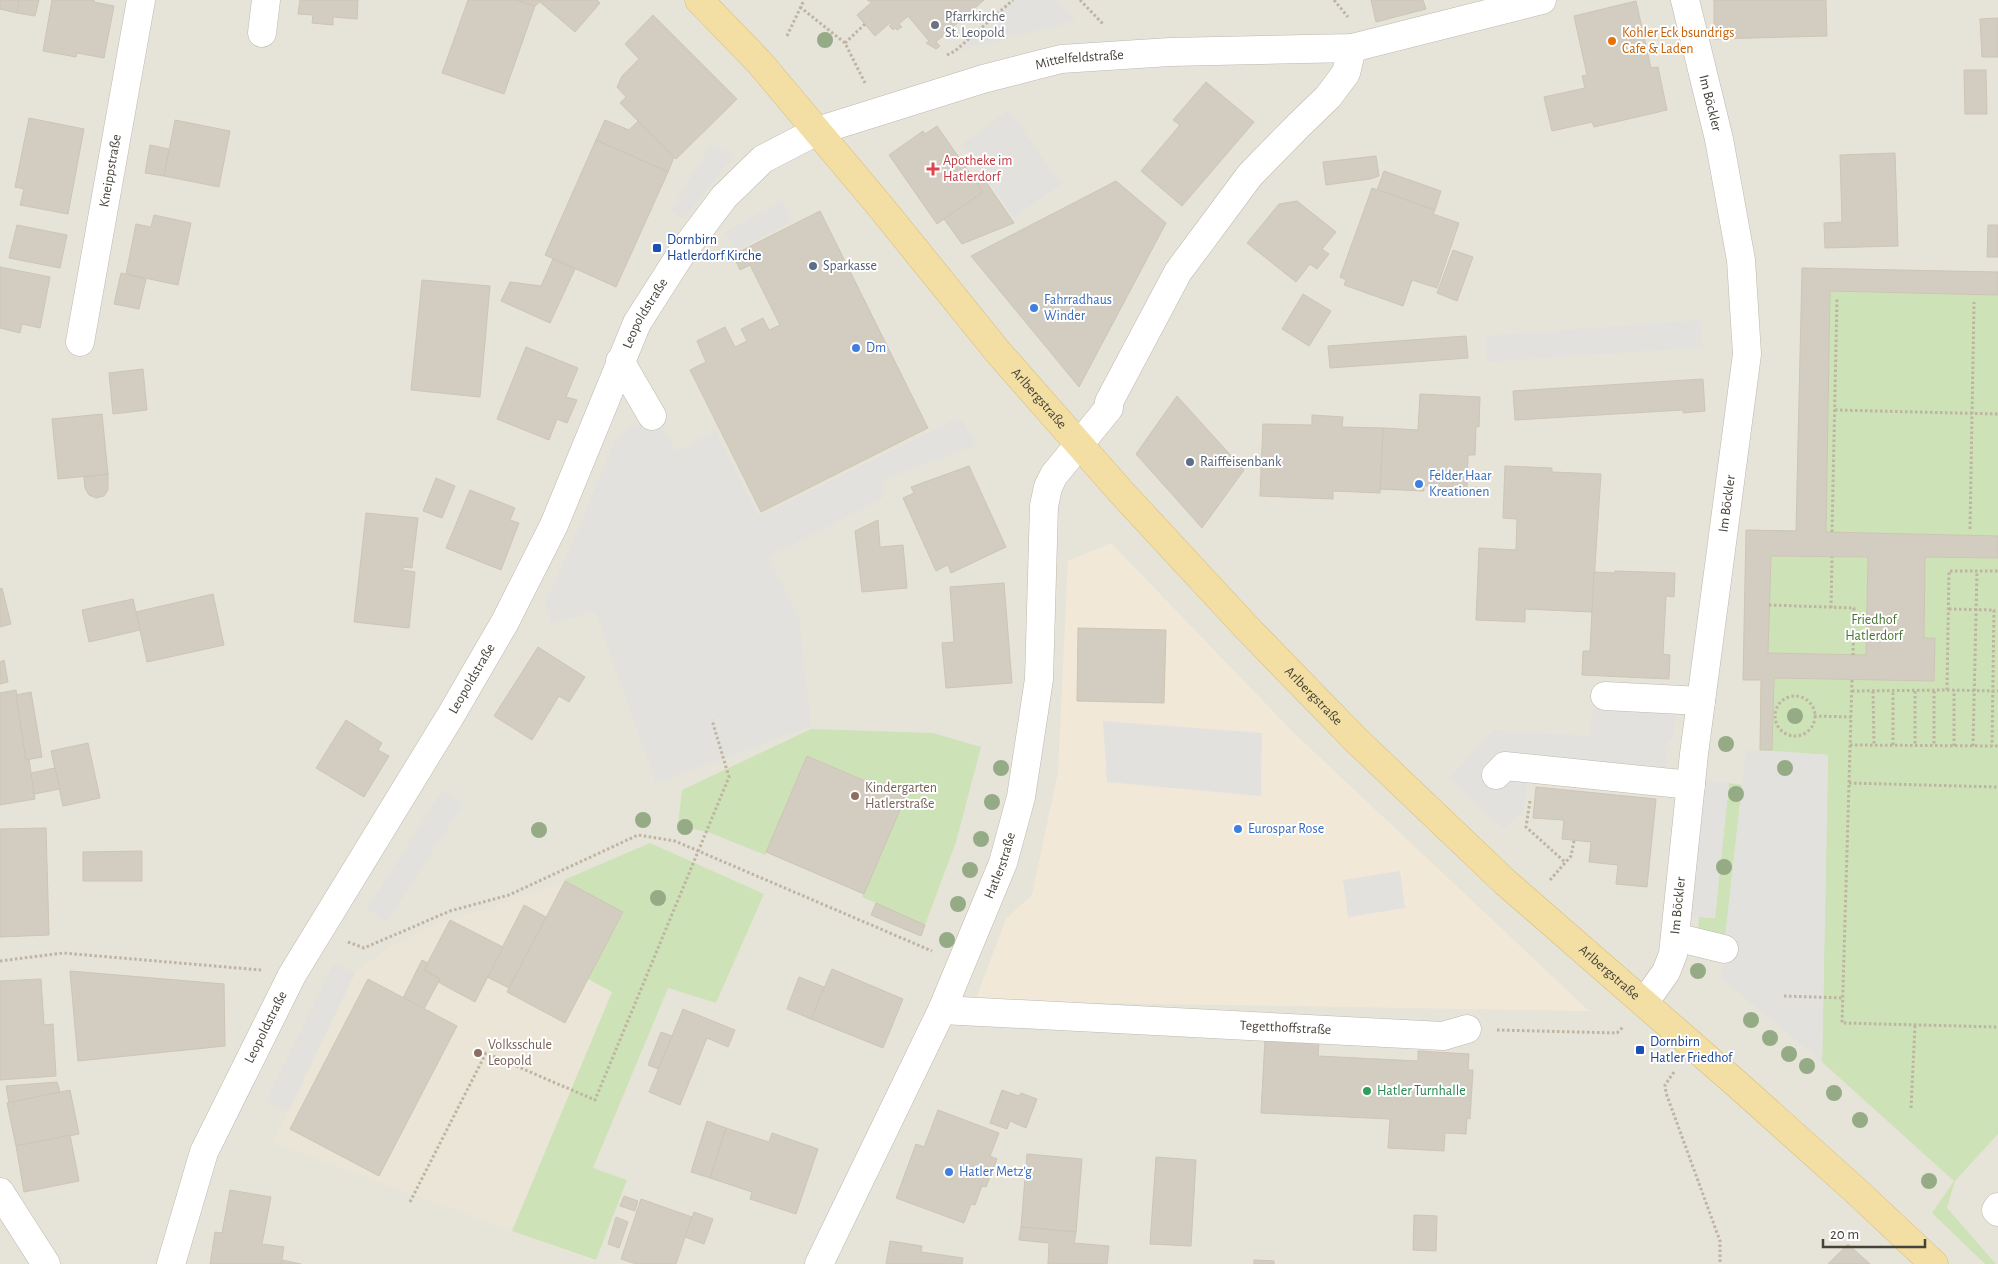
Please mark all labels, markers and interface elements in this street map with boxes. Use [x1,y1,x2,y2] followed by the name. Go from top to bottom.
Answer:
[945,10,1005,40] place label: Pfarrkirche St. Leopold
[929,19,941,31] marker: Pfarrkirche St. Leopold
[1622,26,1734,56] place label: Kohler Eck bsundrigs Cafe & Laden
[1606,35,1618,47] marker: Kohler Eck bsundrigs Cafe & Laden
[1034,48,1124,72] street label: Mittelfeldstraße
[1696,73,1724,133] street label: Im Böckler
[97,133,124,208] street label: Kneippstraße
[943,154,1013,184] place label: Apotheke im Hatlerdorf
[927,163,939,175] marker: Apotheke im Hatlerdorf
[667,233,761,263] place label: Dornbirn Hatlerdorf Kirche
[651,242,663,254] marker: Dornbirn Hatlerdorf Kirche
[823,259,877,273] place label: Sparkasse
[807,260,819,272] marker: Sparkasse
[620,276,671,351] street label: Leopoldstraße
[1044,293,1112,323] place label: Fahrradhaus Winder
[1028,302,1040,314] marker: Fahrradhaus Winder
[866,341,886,355] place label: Dm
[850,342,862,354] marker: Dm
[1009,365,1069,432] street label: Arlbergstraße
[1200,455,1282,469] place label: Raiffeisenbank
[1184,456,1196,468] marker: Raiffeisenbank
[1429,469,1492,499] place label: Felder Haar Kreationen
[1716,474,1738,533] street label: Im Böckler
[1413,478,1425,490] marker: Felder Haar Kreationen
[1845,613,1903,643] park label: Friedhof Hatlerdorf
[446,641,498,716] street label: Leopoldstraße
[1282,664,1345,728] street label: Arlbergstraße
[865,781,937,811] place label: Kindergarten Hatlerstraße
[849,790,861,802] marker: Kindergarten Hatlerstraße
[1248,822,1324,836] place label: Eurospar Rose
[1232,823,1244,835] marker: Eurospar Rose
[982,831,1018,901] street label: Hatlerstraße
[1668,876,1688,935] street label: Im Böckler
[1576,943,1642,1003] street label: Arlbergstraße
[242,989,290,1066] street label: Leopoldstraße
[1239,1018,1332,1037] street label: Tegetthoffstraße
[1650,1035,1733,1065] place label: Dornbirn Hatler Friedhof
[488,1038,552,1068] place label: Volksschule Leopold
[1634,1044,1646,1056] marker: Dornbirn Hatler Friedhof
[472,1047,484,1059] marker: Volksschule Leopold
[1377,1084,1466,1098] place label: Hatler Turnhalle
[1361,1085,1373,1097] marker: Hatler Turnhalle
[959,1165,1032,1179] place label: Hatler Metz'g
[943,1166,955,1178] marker: Hatler Metz'g
[1823,1216,1926,1248] scale bar
[1830,1227,1859,1242] text: 20 m

